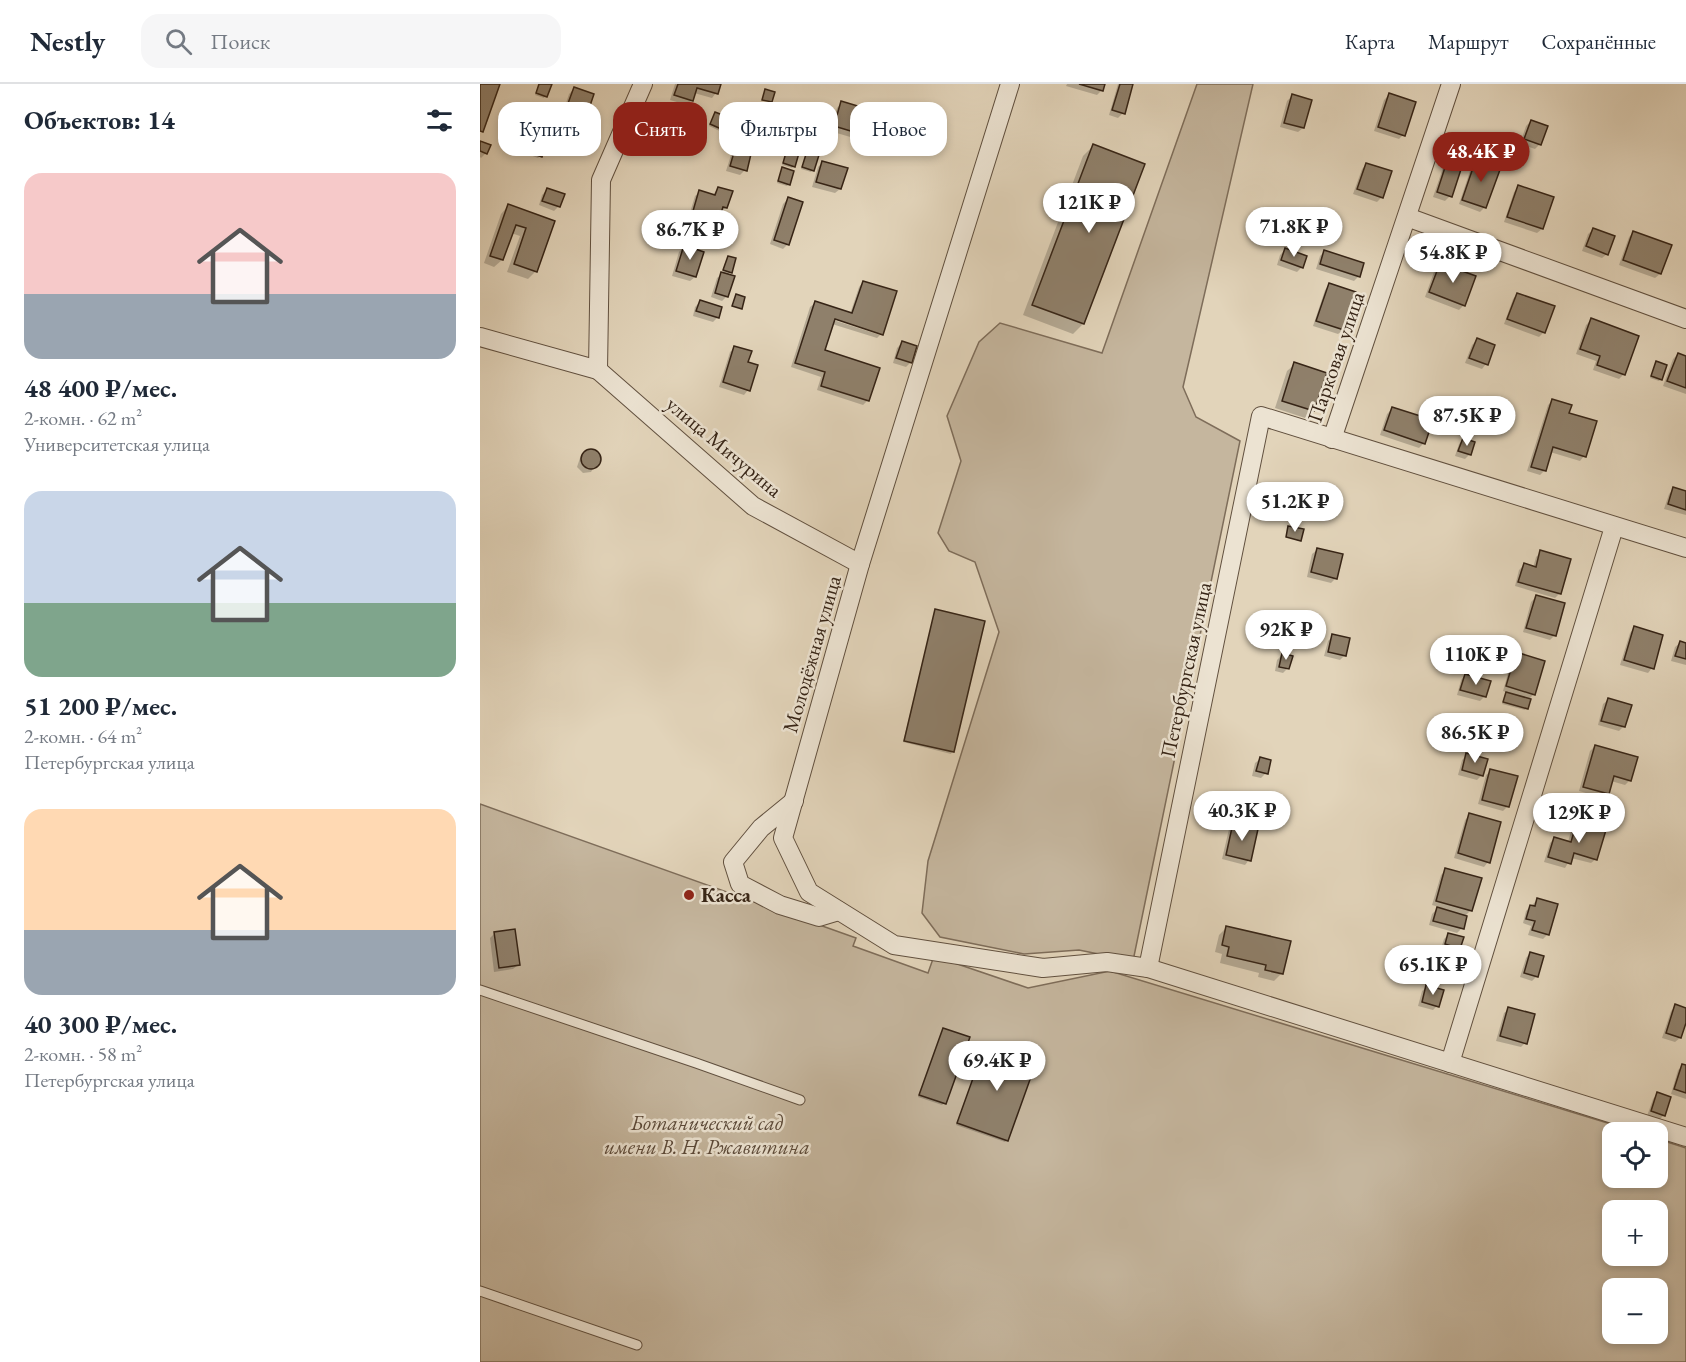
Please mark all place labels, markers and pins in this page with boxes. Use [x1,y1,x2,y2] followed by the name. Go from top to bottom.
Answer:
[1426,132,1536,183] pin: 48.4K ₽
[1040,183,1138,234] pin: 121K ₽
[1239,207,1349,258] pin: 71.8K ₽
[635,210,745,261] pin: 86.7K ₽
[1398,233,1508,284] pin: 54.8K ₽
[1412,396,1522,447] pin: 87.5K ₽
[1240,482,1350,533] pin: 51.2K ₽
[1244,610,1328,661] pin: 92K ₽
[1427,635,1525,686] pin: 110K ₽
[1420,713,1530,764] pin: 86.5K ₽
[1187,791,1297,842] pin: 40.3K ₽
[1530,793,1628,844] pin: 129K ₽
[701,881,752,908] place label: Касса
[682,888,696,902] marker: Касса
[1378,945,1488,996] pin: 65.1K ₽
[942,1041,1052,1092] pin: 69.4K ₽

